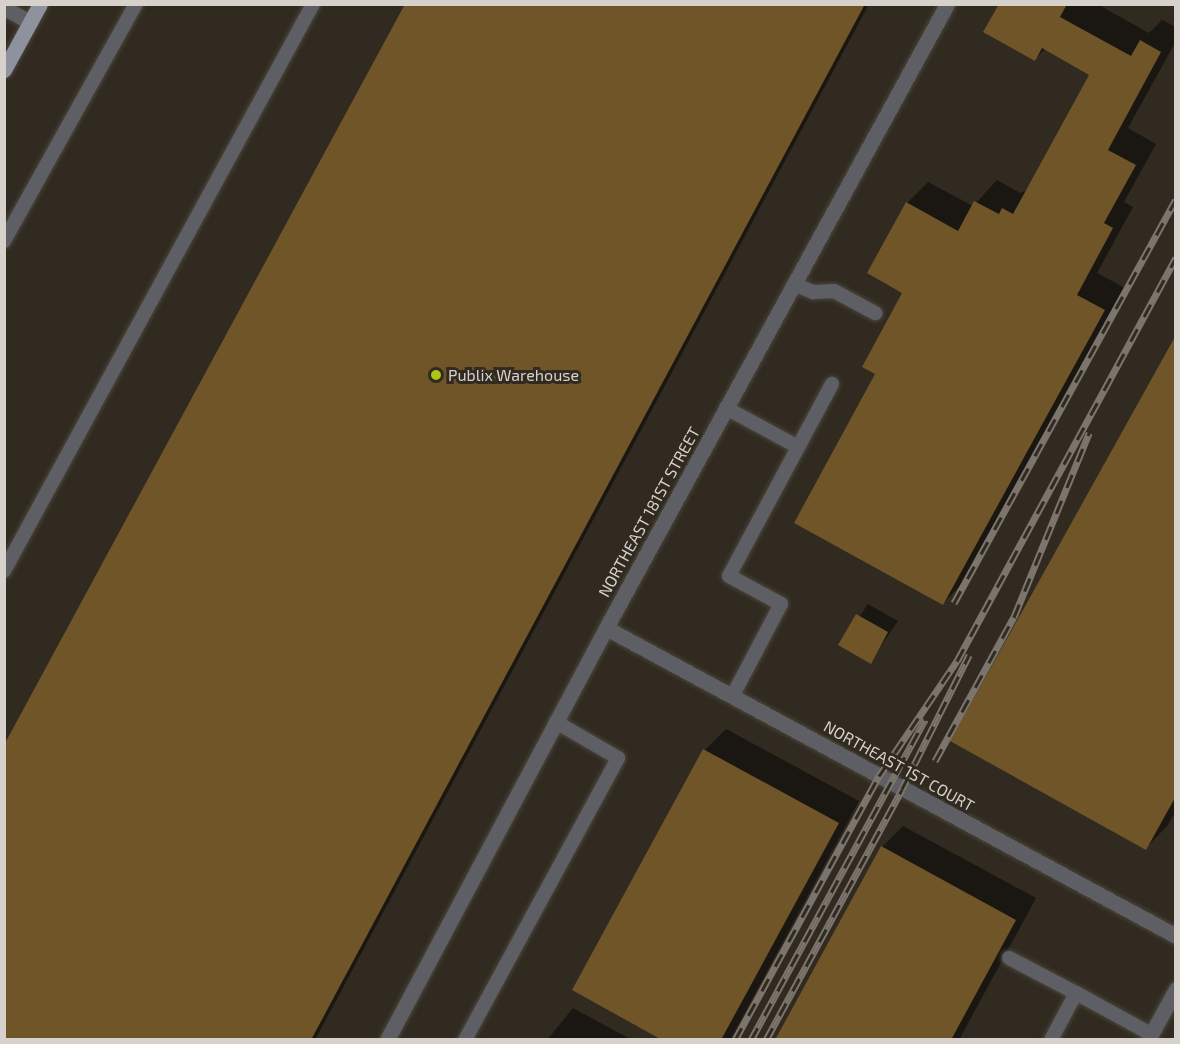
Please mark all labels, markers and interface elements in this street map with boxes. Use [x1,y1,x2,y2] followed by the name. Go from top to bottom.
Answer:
[448,365,579,385] place label: Publix Warehouse
[429,368,443,382] marker: Publix Warehouse
[594,423,704,601] street label: NORTHEAST 181ST STREET
[820,716,978,816] street label: NORTHEAST 1ST COURT

